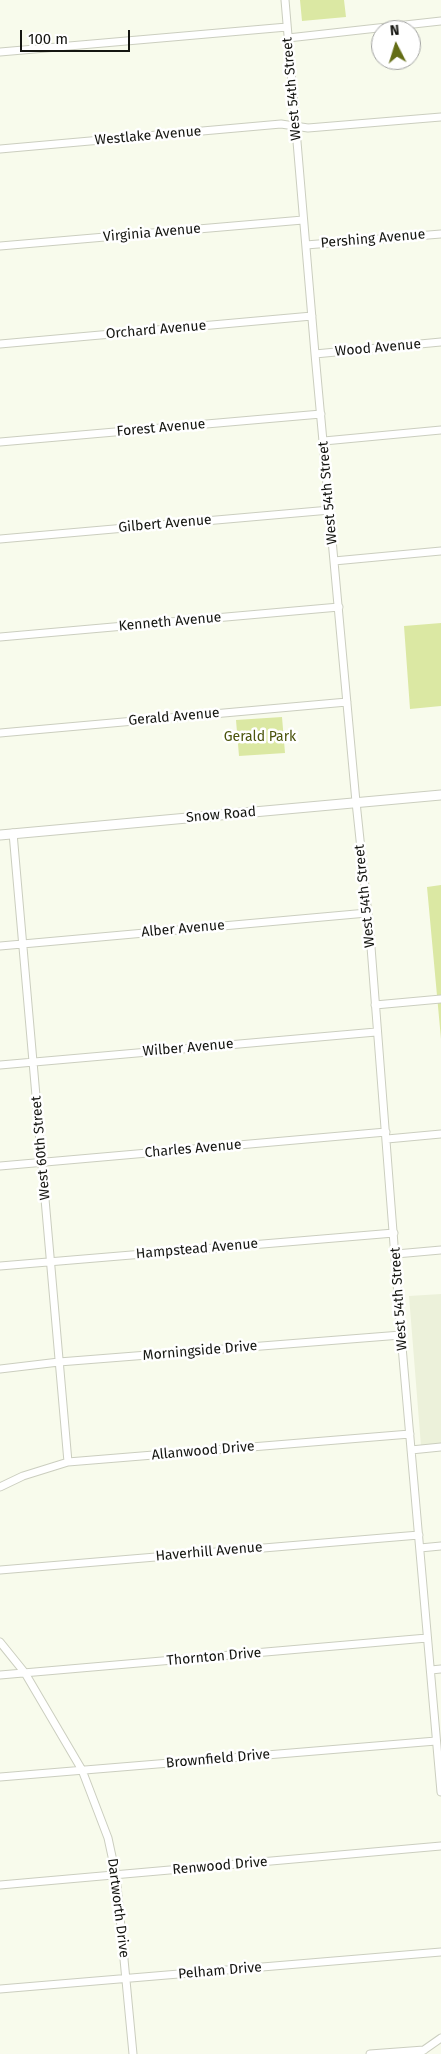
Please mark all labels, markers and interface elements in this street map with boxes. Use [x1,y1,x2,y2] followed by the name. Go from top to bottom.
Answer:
[22,20,132,52] scale bar
[371,20,421,70] north arrow
[389,22,400,39] text: N
[28,30,68,48] text: 100 m
[279,37,305,141] street label: West 54th Street
[94,123,202,149] street label: Westlake Avenue
[102,220,202,246] street label: Virginia Avenue
[320,226,426,252] street label: Pershing Avenue
[105,317,207,343] street label: Orchard Avenue
[334,336,422,360] street label: Wood Avenue
[116,416,206,440] street label: Forest Avenue
[315,441,341,545] street label: West 54th Street
[118,512,212,536] street label: Gilbert Avenue
[118,609,222,635] street label: Kenneth Avenue
[128,705,220,729] street label: Gerald Avenue
[224,729,296,745] park label: Gerald Park
[185,804,257,826] street label: Snow Road
[351,844,379,948] street label: West 54th Street
[141,917,225,941] street label: Alber Avenue
[142,1036,234,1060] street label: Wilber Avenue
[28,1095,54,1201] street label: West 60th Street
[144,1136,242,1162] street label: Charles Avenue
[135,1235,259,1263] street label: Hampstead Avenue
[387,1247,411,1351] street label: West 54th Street
[142,1338,258,1364] street label: Morningside Drive
[151,1438,255,1464] street label: Allanwood Drive
[155,1539,263,1565] street label: Haverhill Avenue
[166,1644,262,1670] street label: Thornton Drive
[165,1746,271,1772] street label: Brownfield Drive
[172,1853,268,1879] street label: Renwood Drive
[104,1857,132,1959] street label: Dartworth Drive
[178,1959,262,1983] street label: Pelham Drive

